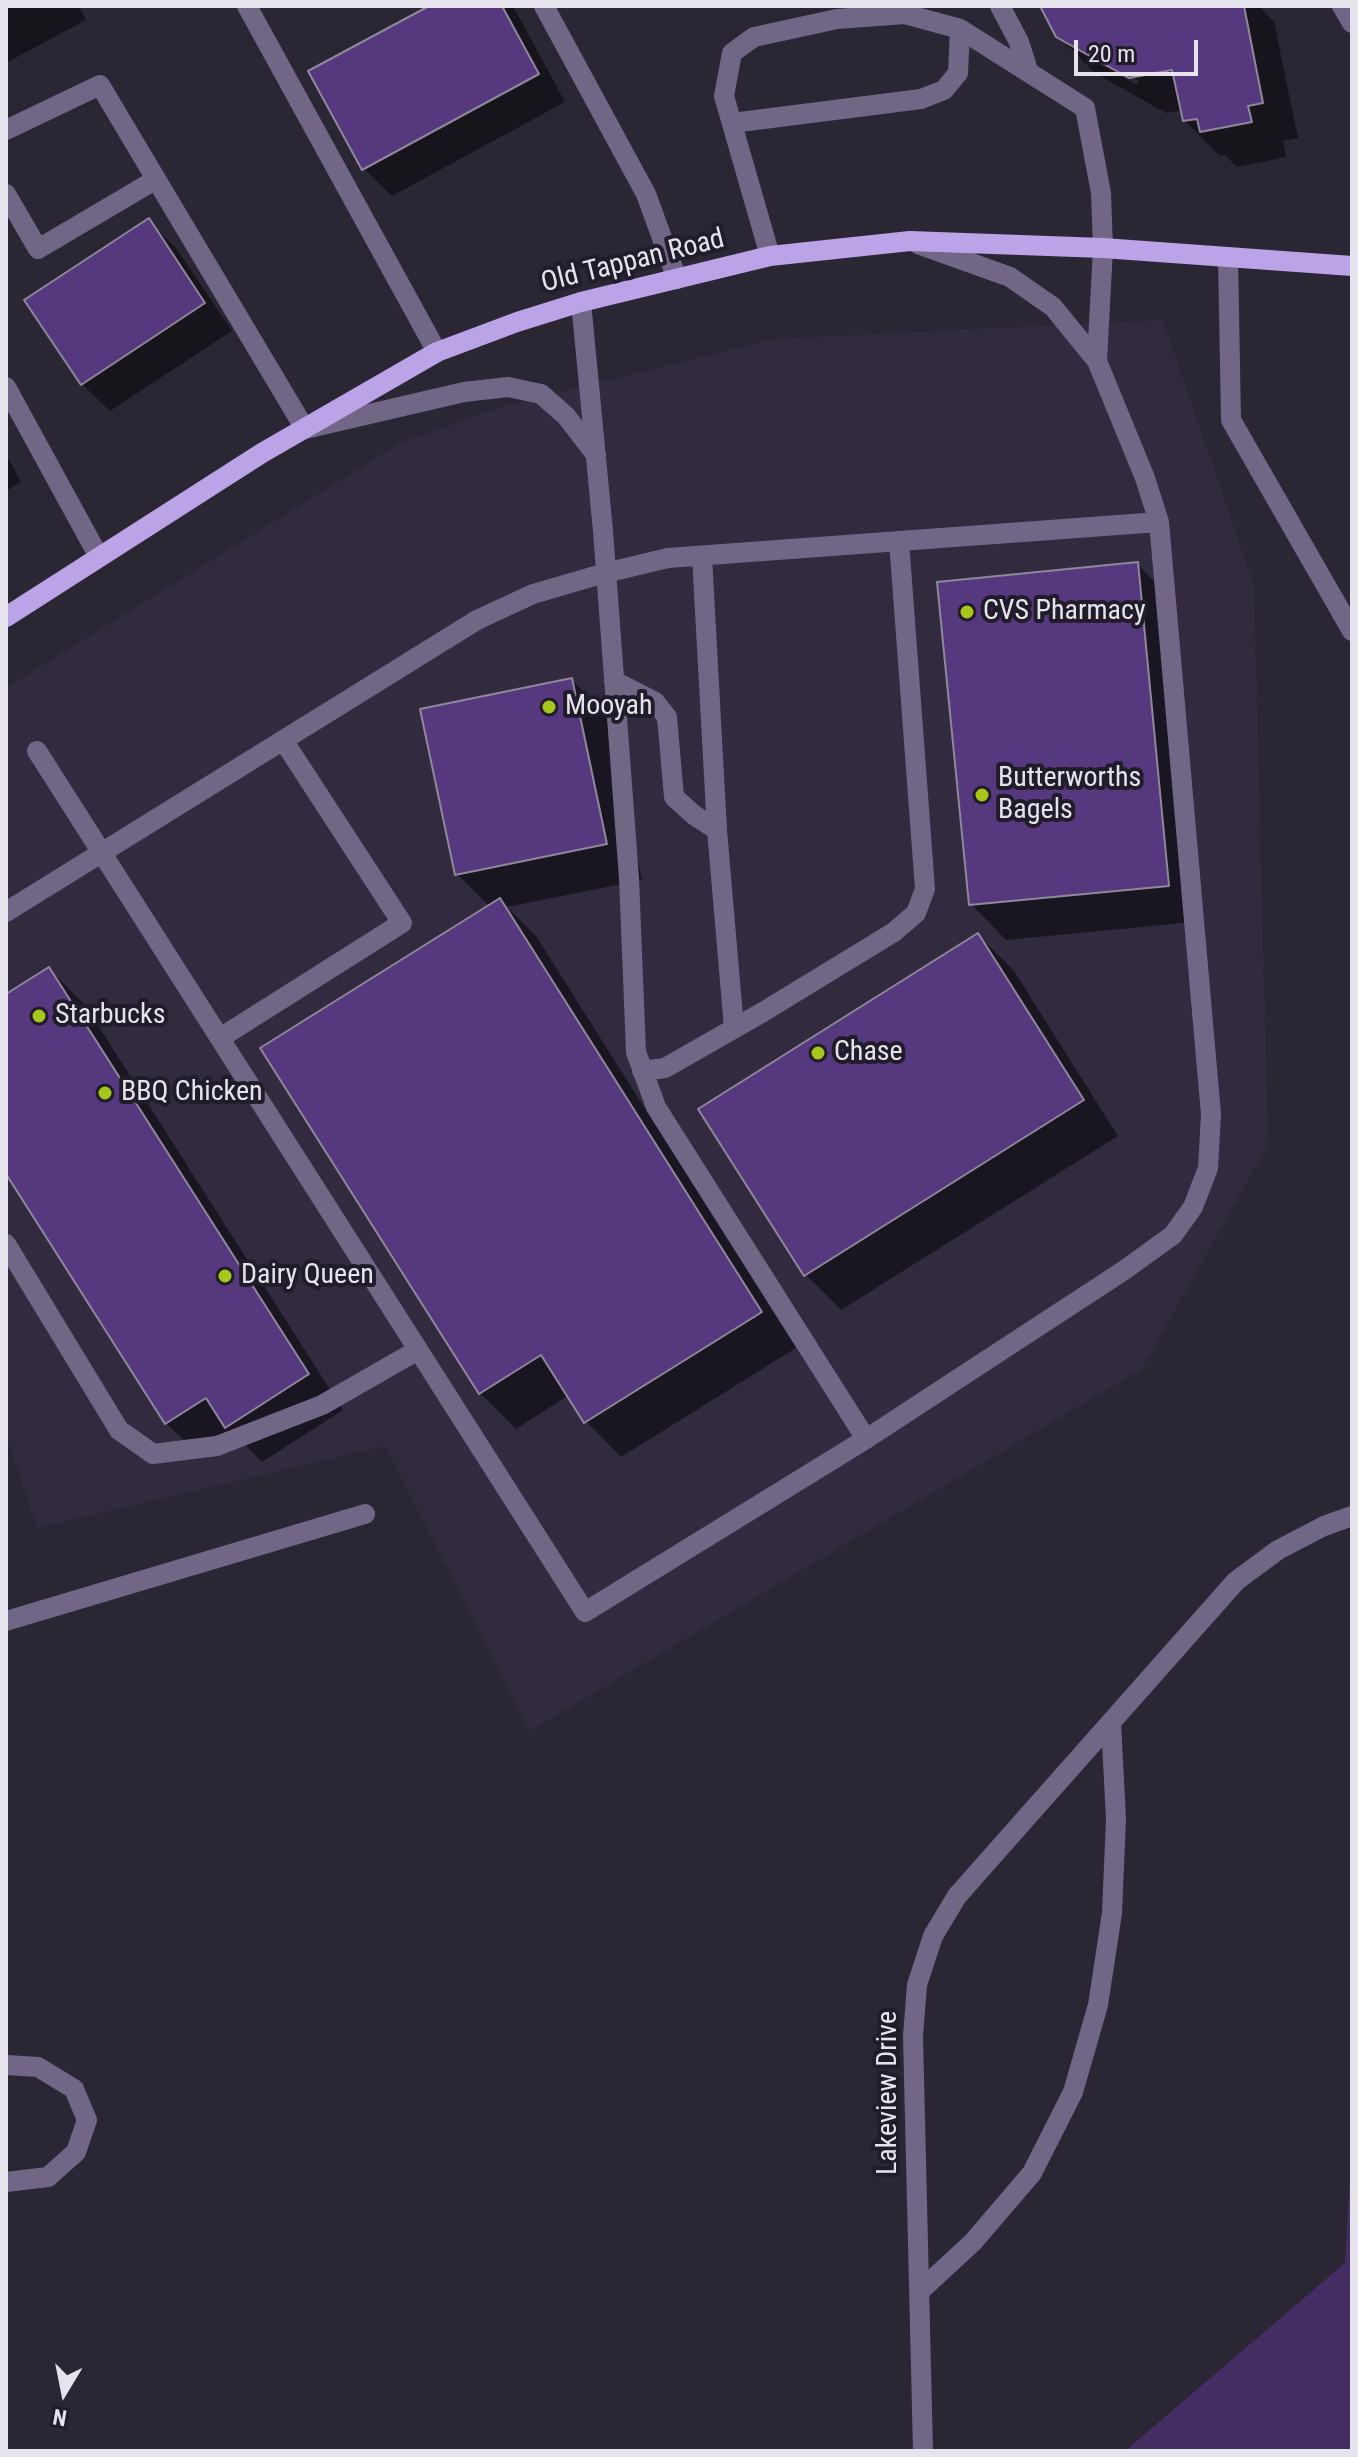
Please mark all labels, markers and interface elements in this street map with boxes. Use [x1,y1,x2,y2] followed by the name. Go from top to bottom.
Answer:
[1078,24,1202,74] scale bar
[1088,40,1135,68] text: 20 m
[538,223,728,301] street label: Old Tappan Road
[983,595,1146,629] place label: CVS Pharmacy
[958,603,976,621] marker: CVS Pharmacy
[565,690,652,724] place label: Mooyah
[540,698,558,716] marker: Mooyah
[998,762,1141,828] place label: Butterworths Bagels
[973,786,991,804] marker: Butterworths Bagels
[55,999,165,1033] place label: Starbucks
[30,1007,48,1025] marker: Starbucks
[834,1036,903,1070] place label: Chase
[809,1044,827,1062] marker: Chase
[121,1076,263,1110] place label: BBQ Chicken
[96,1084,114,1102] marker: BBQ Chicken
[241,1259,374,1293] place label: Dairy Queen
[216,1267,234,1285] marker: Dairy Queen
[872,2011,906,2175] street label: Lakeview Drive
[24,2353,104,2433] north arrow
[51,2404,69,2431] text: N

